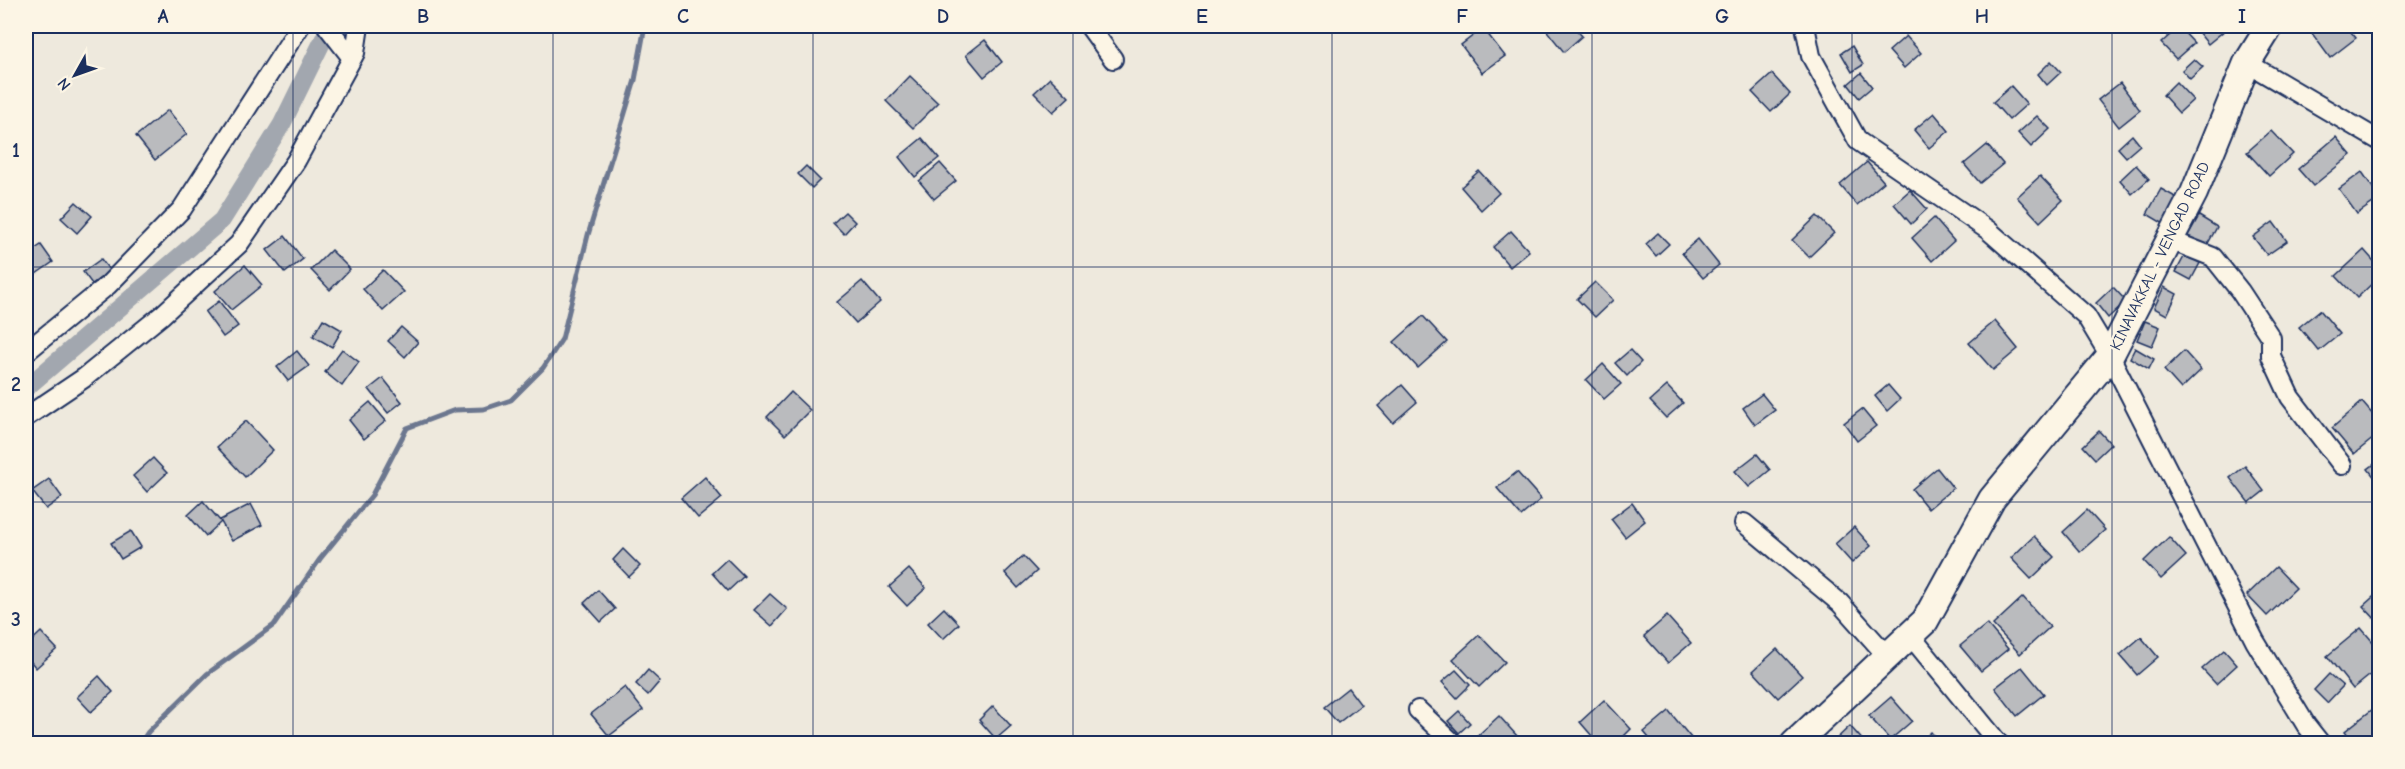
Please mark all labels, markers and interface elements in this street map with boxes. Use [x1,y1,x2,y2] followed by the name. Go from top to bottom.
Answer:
[157,5,169,28] text: A
[417,5,429,28] text: B
[677,5,689,28] text: C
[937,5,949,28] text: D
[1196,5,1208,28] text: E
[1456,5,1468,28] text: F
[1715,5,1729,28] text: G
[1975,5,1989,28] text: H
[2238,5,2246,28] text: I
[45,45,105,105] north arrow
[54,74,75,94] text: N
[12,139,20,162] text: 1
[2106,159,2214,353] street label: KINAVAKKAL - VENGAD ROAD
[11,373,21,396] text: 2
[11,608,21,631] text: 3

